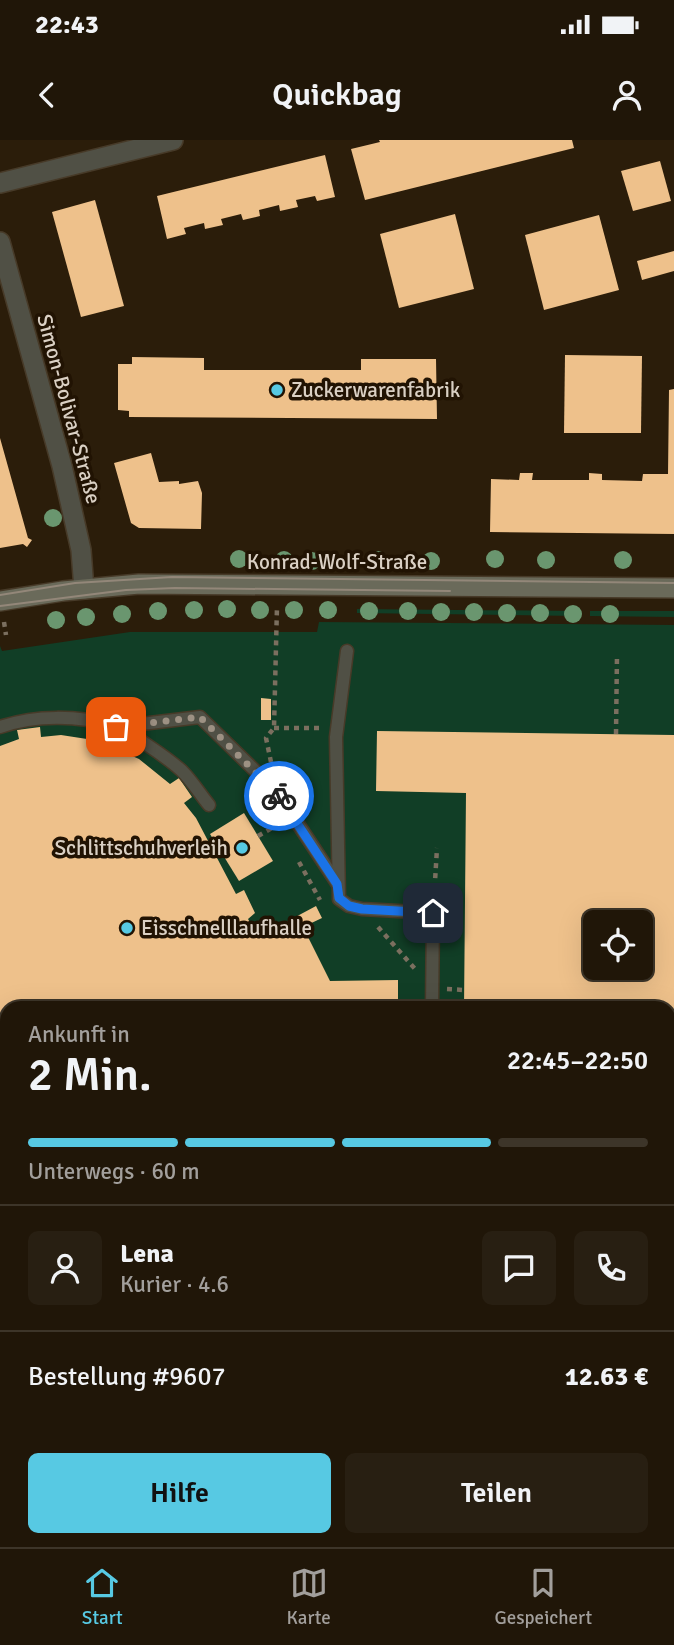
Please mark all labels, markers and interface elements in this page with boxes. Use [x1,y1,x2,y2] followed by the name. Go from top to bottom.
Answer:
[35,9,99,41] text: 22:43
[272,75,402,114] text: Quickbag
[28,76,66,114] icon: back
[608,76,646,114] icon: person
[31,311,107,507] street label: Simon-Bolivar-Straße
[291,377,461,403] place label: Zuckerwarenfabrik
[269,382,285,398] marker: Zuckerwarenfabrik
[247,549,427,575] street label: Konrad-Wolf-Straße
[86,697,146,757] pin
[97,708,135,746] icon: bag
[244,761,314,831] courier
[260,777,298,815] icon: bike
[54,835,228,861] place label: Schlittschuhverleih
[234,840,250,856] marker: Schlittschuhverleih
[403,883,463,943] pin
[414,894,452,932] icon: home
[583,910,653,980] map controls
[583,910,653,980] button: locate
[141,915,312,941] place label: Eisschnelllaufhalle
[119,920,135,936] marker: Eisschnelllaufhalle
[28,1020,130,1049] text: Ankunft in
[507,1045,648,1077] text: 22:45–22:50
[28,1047,152,1103] text: 2 Min.
[28,1157,200,1186] text: Unterwegs · 60 m
[28,1231,102,1305] button: person
[482,1231,556,1305] button: chat
[574,1231,648,1305] button: phone
[120,1238,174,1270] text: Lena
[120,1270,229,1299] text: Kurier · 4.6
[28,1361,225,1393] text: Bestellung #9607
[565,1361,648,1393] text: 12.63 €
[28,1453,331,1533] button: Hilfe
[345,1453,648,1533] button: Teilen
[82,1564,123,1630] tab: Start
[286,1564,331,1630] tab: Karte
[495,1564,592,1630] tab: Gespeichert

